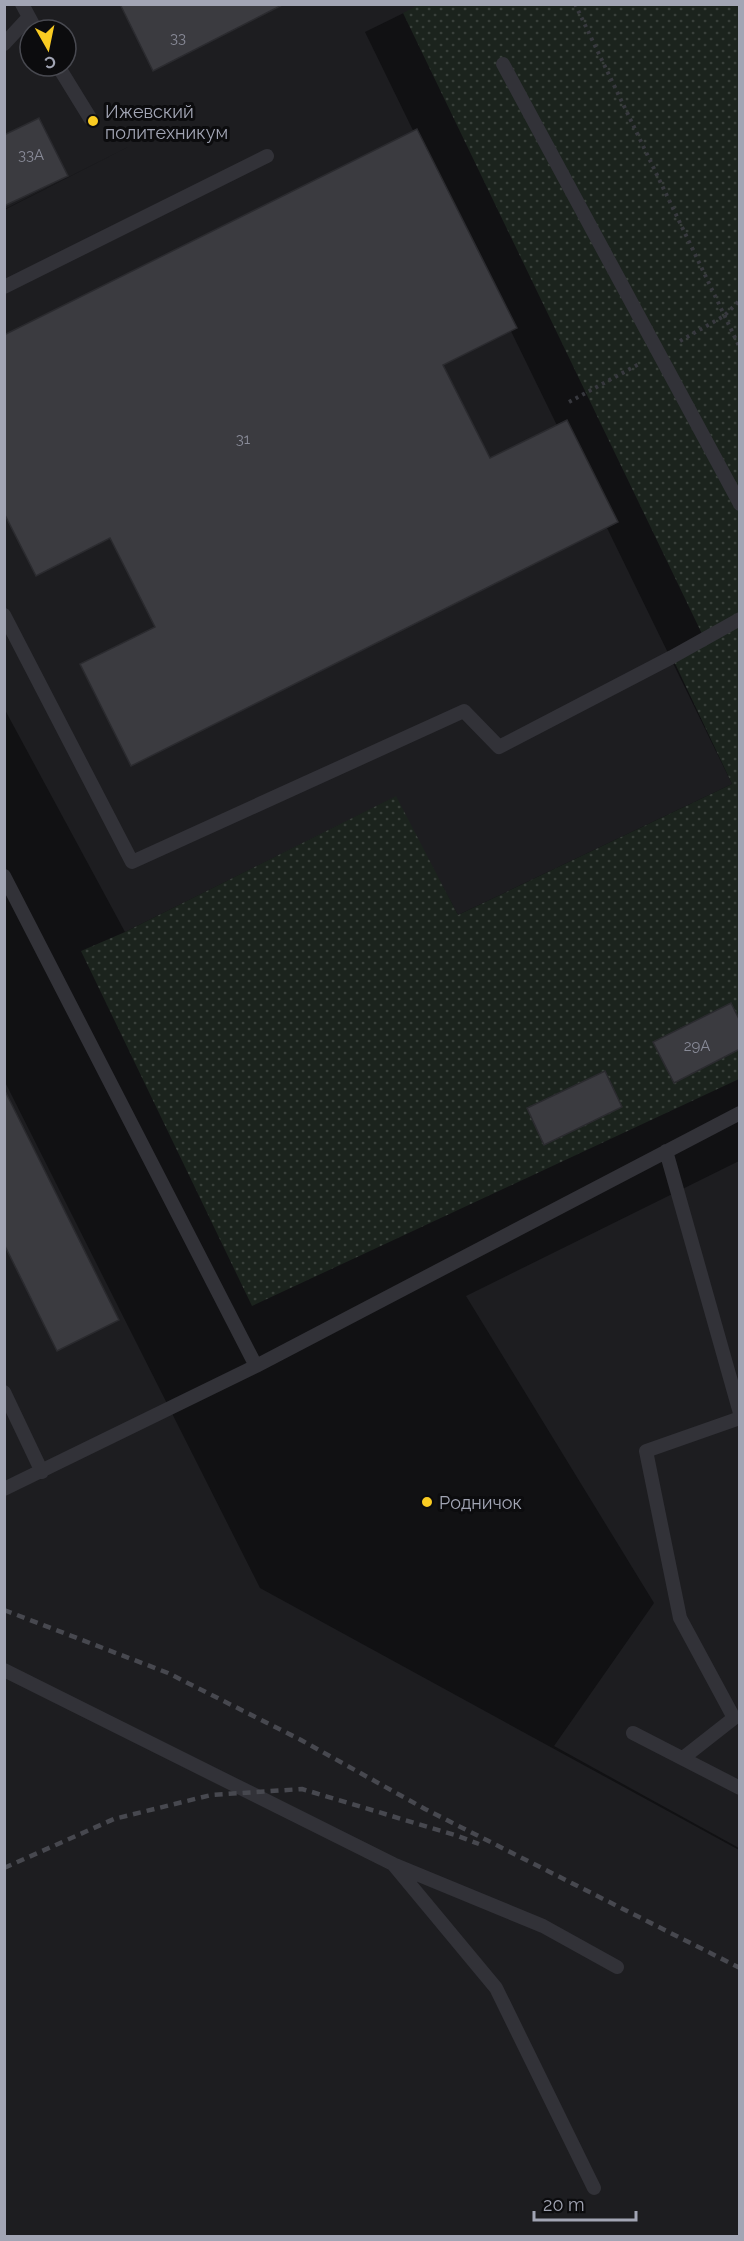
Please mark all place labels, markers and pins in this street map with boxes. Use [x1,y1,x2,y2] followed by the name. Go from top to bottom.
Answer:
[105,101,228,143] place label: Ижевский политехникум
[86,114,100,128] marker: Ижевский политехникум
[439,1492,522,1513] place label: Родничок
[420,1495,434,1509] marker: Родничок

